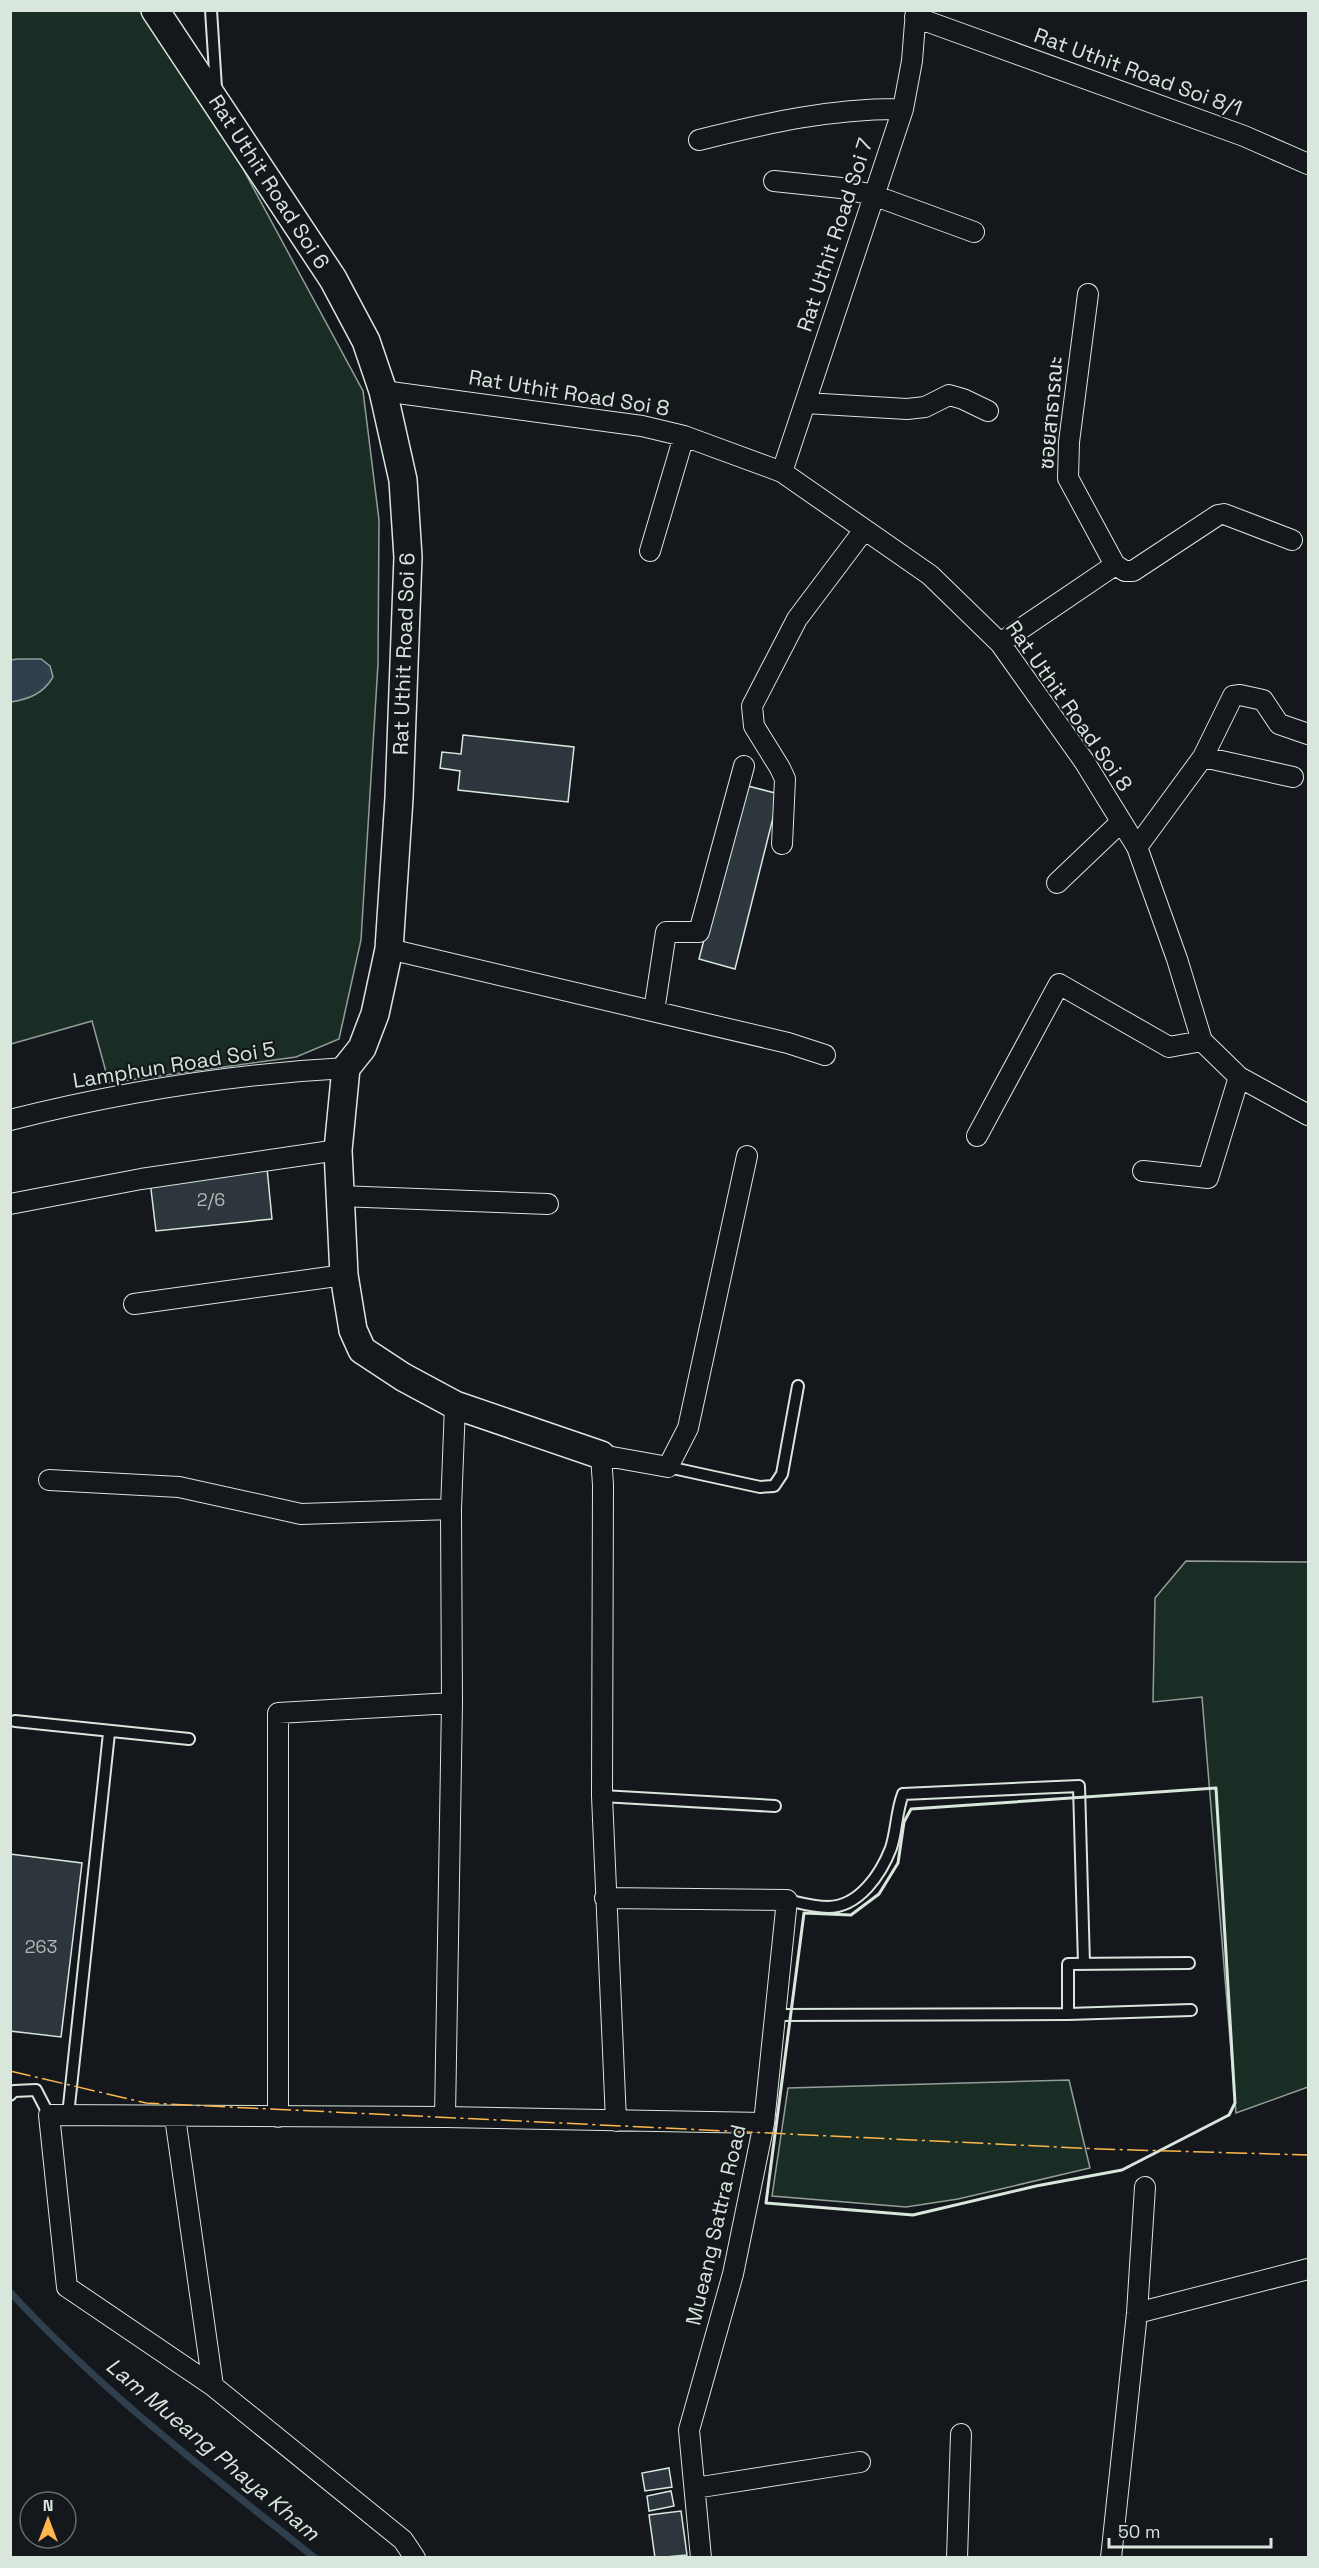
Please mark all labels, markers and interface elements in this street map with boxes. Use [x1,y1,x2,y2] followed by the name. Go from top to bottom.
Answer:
[1030,21,1246,122] street label: Rat Uthit Road Soi 8/1
[203,89,336,274] street label: Rat Uthit Road Soi 6
[791,135,879,335] street label: Rat Uthit Road Soi 7
[1032,355,1069,470] street label: ซอยสาธารณะ
[467,363,671,422] street label: Rat Uthit Road Soi 8
[386,552,421,756] street label: Rat Uthit Road Soi 6
[1000,615,1139,797] street label: Rat Uthit Road Soi 8
[71,1035,277,1094] street label: Lamphun Road Soi 5
[197,1188,225,1211] house number: 2/6
[25,1935,57,1958] house number: 263
[679,2122,752,2328] street label: Mueang Sattra Road
[101,2351,326,2547] water label: Lam Mueang Phaya Kham
[18,2490,78,2550] north arrow
[43,2495,53,2516] text: N
[1109,2511,1271,2549] scale bar
[1118,2520,1160,2543] text: 50 m

